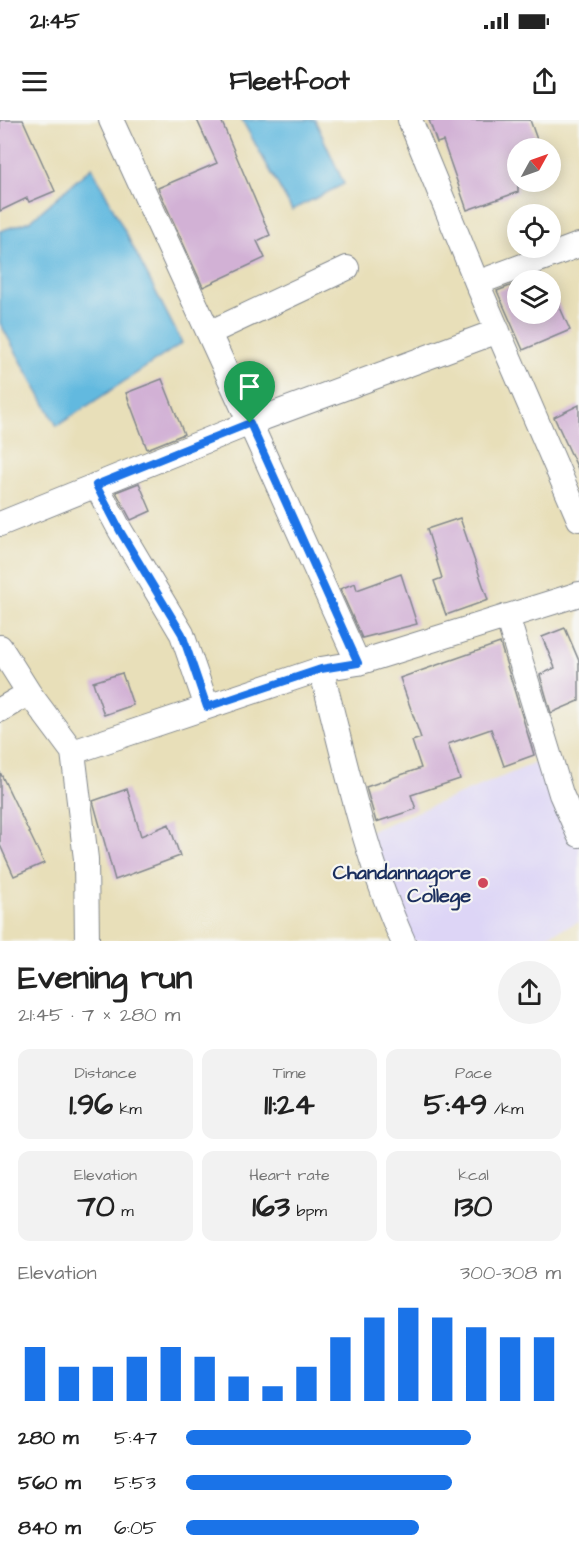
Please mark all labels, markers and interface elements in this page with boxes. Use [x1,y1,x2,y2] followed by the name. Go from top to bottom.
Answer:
[30,6,80,37] text: 21:45
[229,62,350,100] text: Fleetfoot
[18,65,51,98] icon: menu
[528,65,561,98] icon: share
[507,138,561,192] north arrow
[507,138,561,324] map controls
[507,204,561,258] button: locate
[507,270,561,324] button: layers
[224,361,275,423] pin
[233,370,266,403] icon: arrive
[333,859,471,911] place label: Chandannagore College
[476,876,490,890] marker: Chandannagore College
[18,955,192,1001] text: Evening run
[498,961,561,1024] button: share
[18,1001,180,1029] text: 21:45 · 7 × 280 m
[74,1062,137,1084] text: Distance
[273,1062,306,1084] text: Time
[455,1062,492,1084] text: Pace
[69,1084,113,1126] text: 1.96
[264,1084,315,1126] text: 11:24
[424,1084,487,1126] text: 5:49
[113,1098,142,1120] text: km
[487,1098,523,1120] text: /km
[74,1164,137,1186] text: Elevation
[249,1164,330,1186] text: Heart rate
[458,1164,489,1186] text: kcal
[77,1186,115,1228] text: 70
[252,1186,290,1228] text: 163
[454,1186,493,1228] text: 130
[115,1200,134,1222] text: m
[290,1200,327,1222] text: bpm
[18,1259,97,1287] text: Elevation
[460,1259,561,1287] text: 300–308 m
[18,1424,79,1452] text: 280 m
[114,1424,157,1452] text: 5:47
[18,1469,81,1497] text: 560 m
[114,1469,156,1497] text: 5:53
[18,1514,81,1542] text: 840 m
[114,1514,157,1542] text: 6:05

